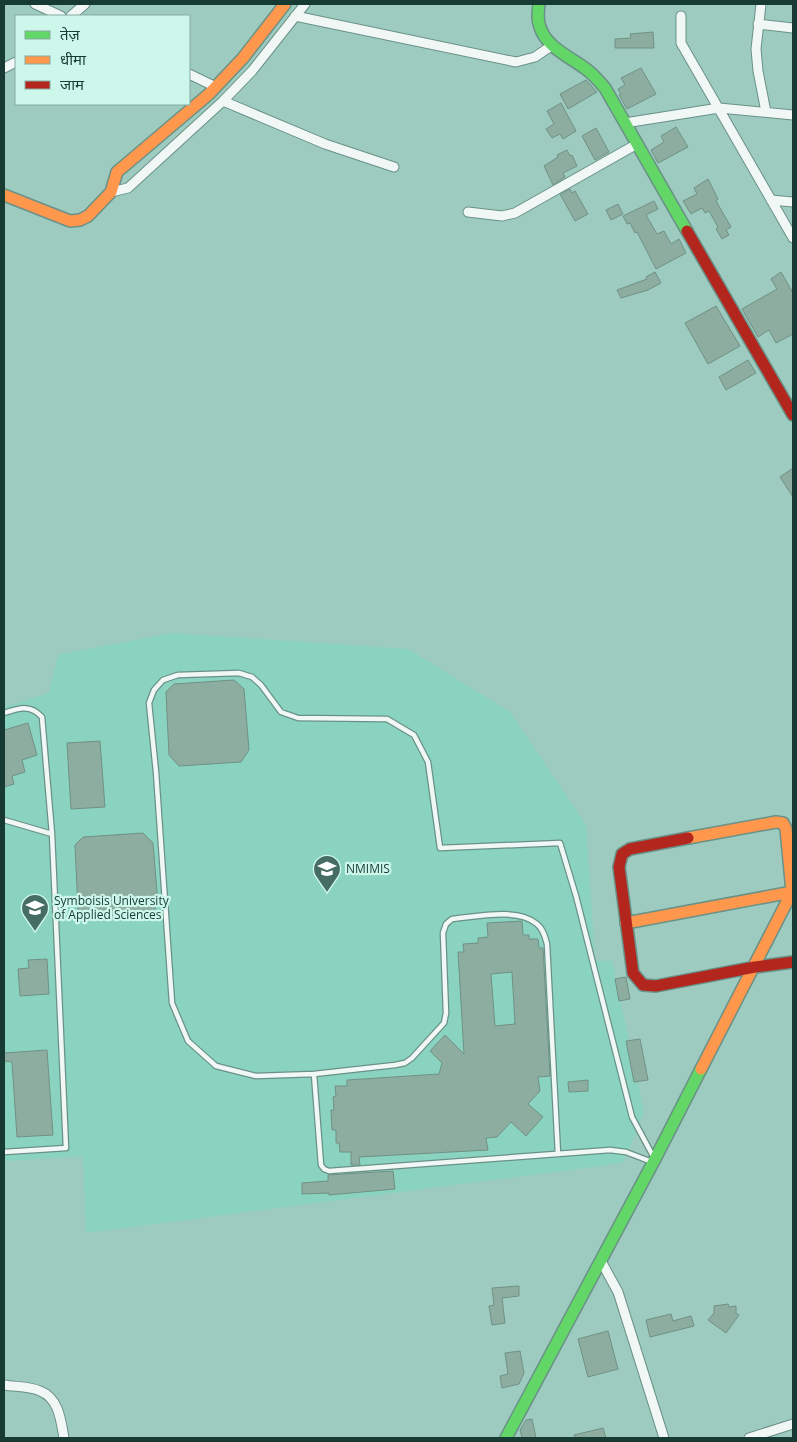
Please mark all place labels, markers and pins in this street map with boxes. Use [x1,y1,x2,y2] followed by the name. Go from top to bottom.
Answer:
[312,854,342,893] school or university icon: NMIMIS
[346,860,390,877] place label: NMIMIS
[54,892,170,923] place label: Symboisis University of Applied Sciences
[20,893,50,932] school or university icon: Symboisis University of Applied Sciences

